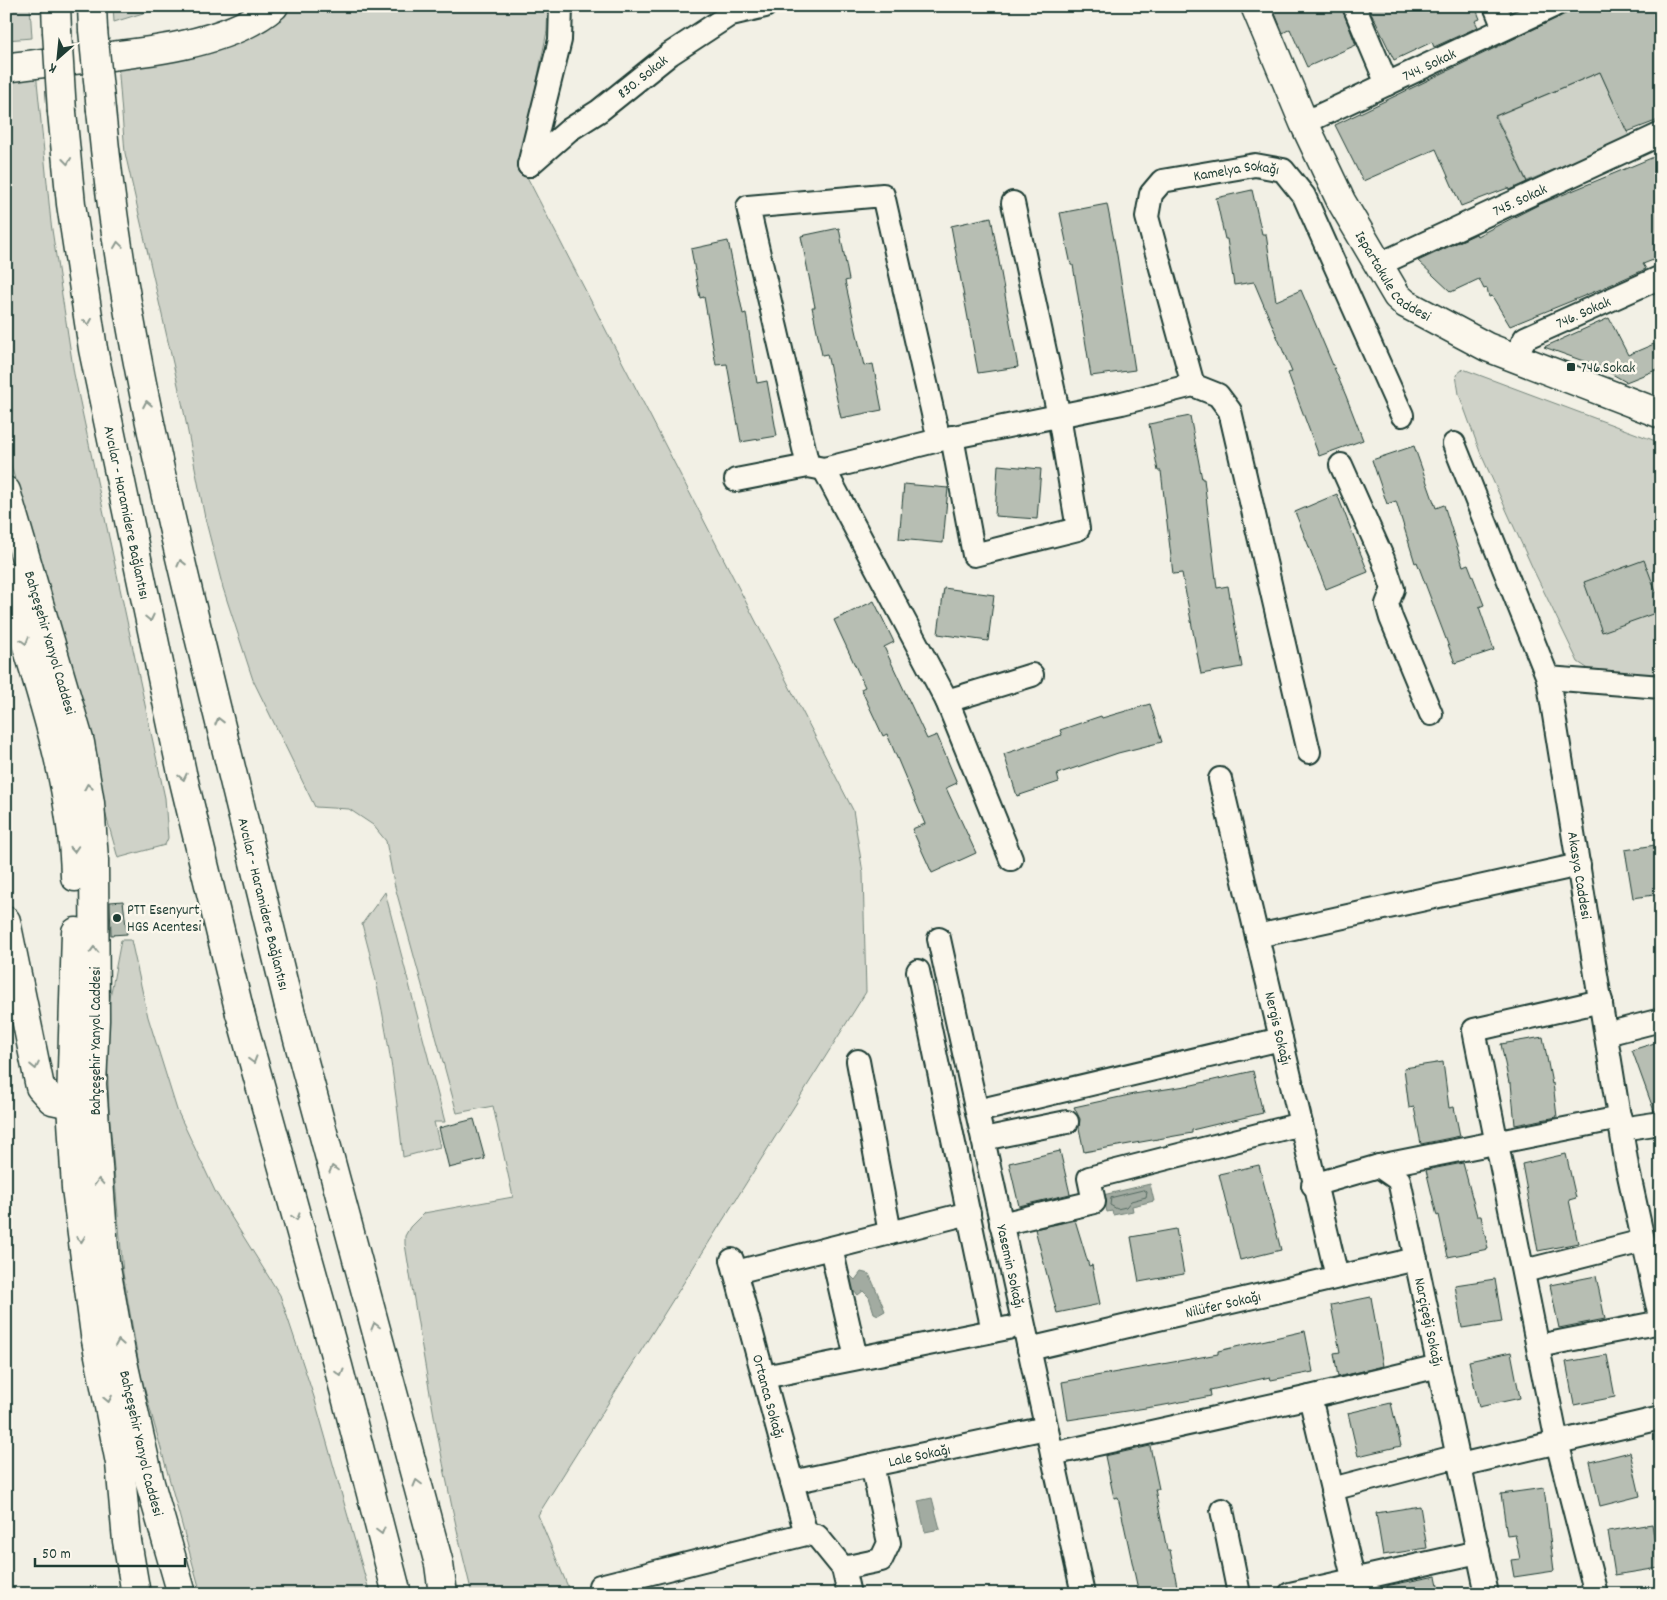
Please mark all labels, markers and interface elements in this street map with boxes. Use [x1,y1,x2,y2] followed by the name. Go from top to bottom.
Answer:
[32,32,82,82] north arrow
[1399,44,1460,88] street label: 744. Sokak
[613,51,673,105] street label: 830. Sokak
[45,57,60,78] text: K
[1192,156,1281,188] street label: Kamelya Sokağı
[61,157,72,165] one-way arrow
[1490,179,1551,223] street label: 745. Sokak
[1348,227,1435,328] street label: Ispartakule Caddesi
[113,240,123,249] one-way arrow
[1553,292,1615,336] street label: 746. Sokak
[83,317,93,326] one-way arrow
[1581,358,1635,380] place label: 746.Sokak
[1565,361,1577,373] marker: 746.Sokak
[142,400,153,409] one-way arrow
[96,424,154,602] street label: Avcılar - Haramidere Bağlantısı
[176,559,187,568] one-way arrow
[17,569,80,718] street label: Bahçeşehir Yanyol Caddesi
[144,613,154,622] one-way arrow
[19,636,29,644] one-way arrow
[215,718,225,726] one-way arrow
[177,772,188,781] one-way arrow
[83,783,93,792] one-way arrow
[230,816,294,993] street label: Avcılar - Haramidere Bağlantısı
[1560,830,1596,921] street label: Akasya Caddesi
[69,846,80,854] one-way arrow
[127,900,202,939] place label: PTT Esenyurt HGS Acentesi
[111,912,123,924] marker: PTT Esenyurt HGS Acentesi
[89,945,99,953] one-way arrow
[86,966,108,1115] street label: Bahçeşehir Yanyol Caddesi
[1257,990,1296,1068] street label: Nergis Sokağı
[247,1056,257,1064] one-way arrow
[29,1061,40,1070] one-way arrow
[328,1165,339,1174] one-way arrow
[94,1178,105,1186] one-way arrow
[291,1212,301,1220] one-way arrow
[989,1223,1029,1311] street label: Yasemin Sokağı
[75,1235,86,1243] one-way arrow
[1407,1276,1447,1369] street label: Narçiçeği Sokağı
[1183,1286,1263,1325] street label: Nilüfer Sokağı
[371,1323,381,1331] one-way arrow
[115,1339,125,1347] one-way arrow
[745,1352,789,1441] street label: Ortanca Sokağı
[112,1369,168,1519] street label: Bahçeşehir Yanyol Caddesi
[334,1369,344,1377] one-way arrow
[102,1395,112,1403] one-way arrow
[887,1440,953,1474] street label: Lale Sokağı
[413,1480,423,1488] one-way arrow
[375,1526,385,1534] one-way arrow
[35,1535,185,1567] scale bar
[42,1544,71,1566] text: 50 m

